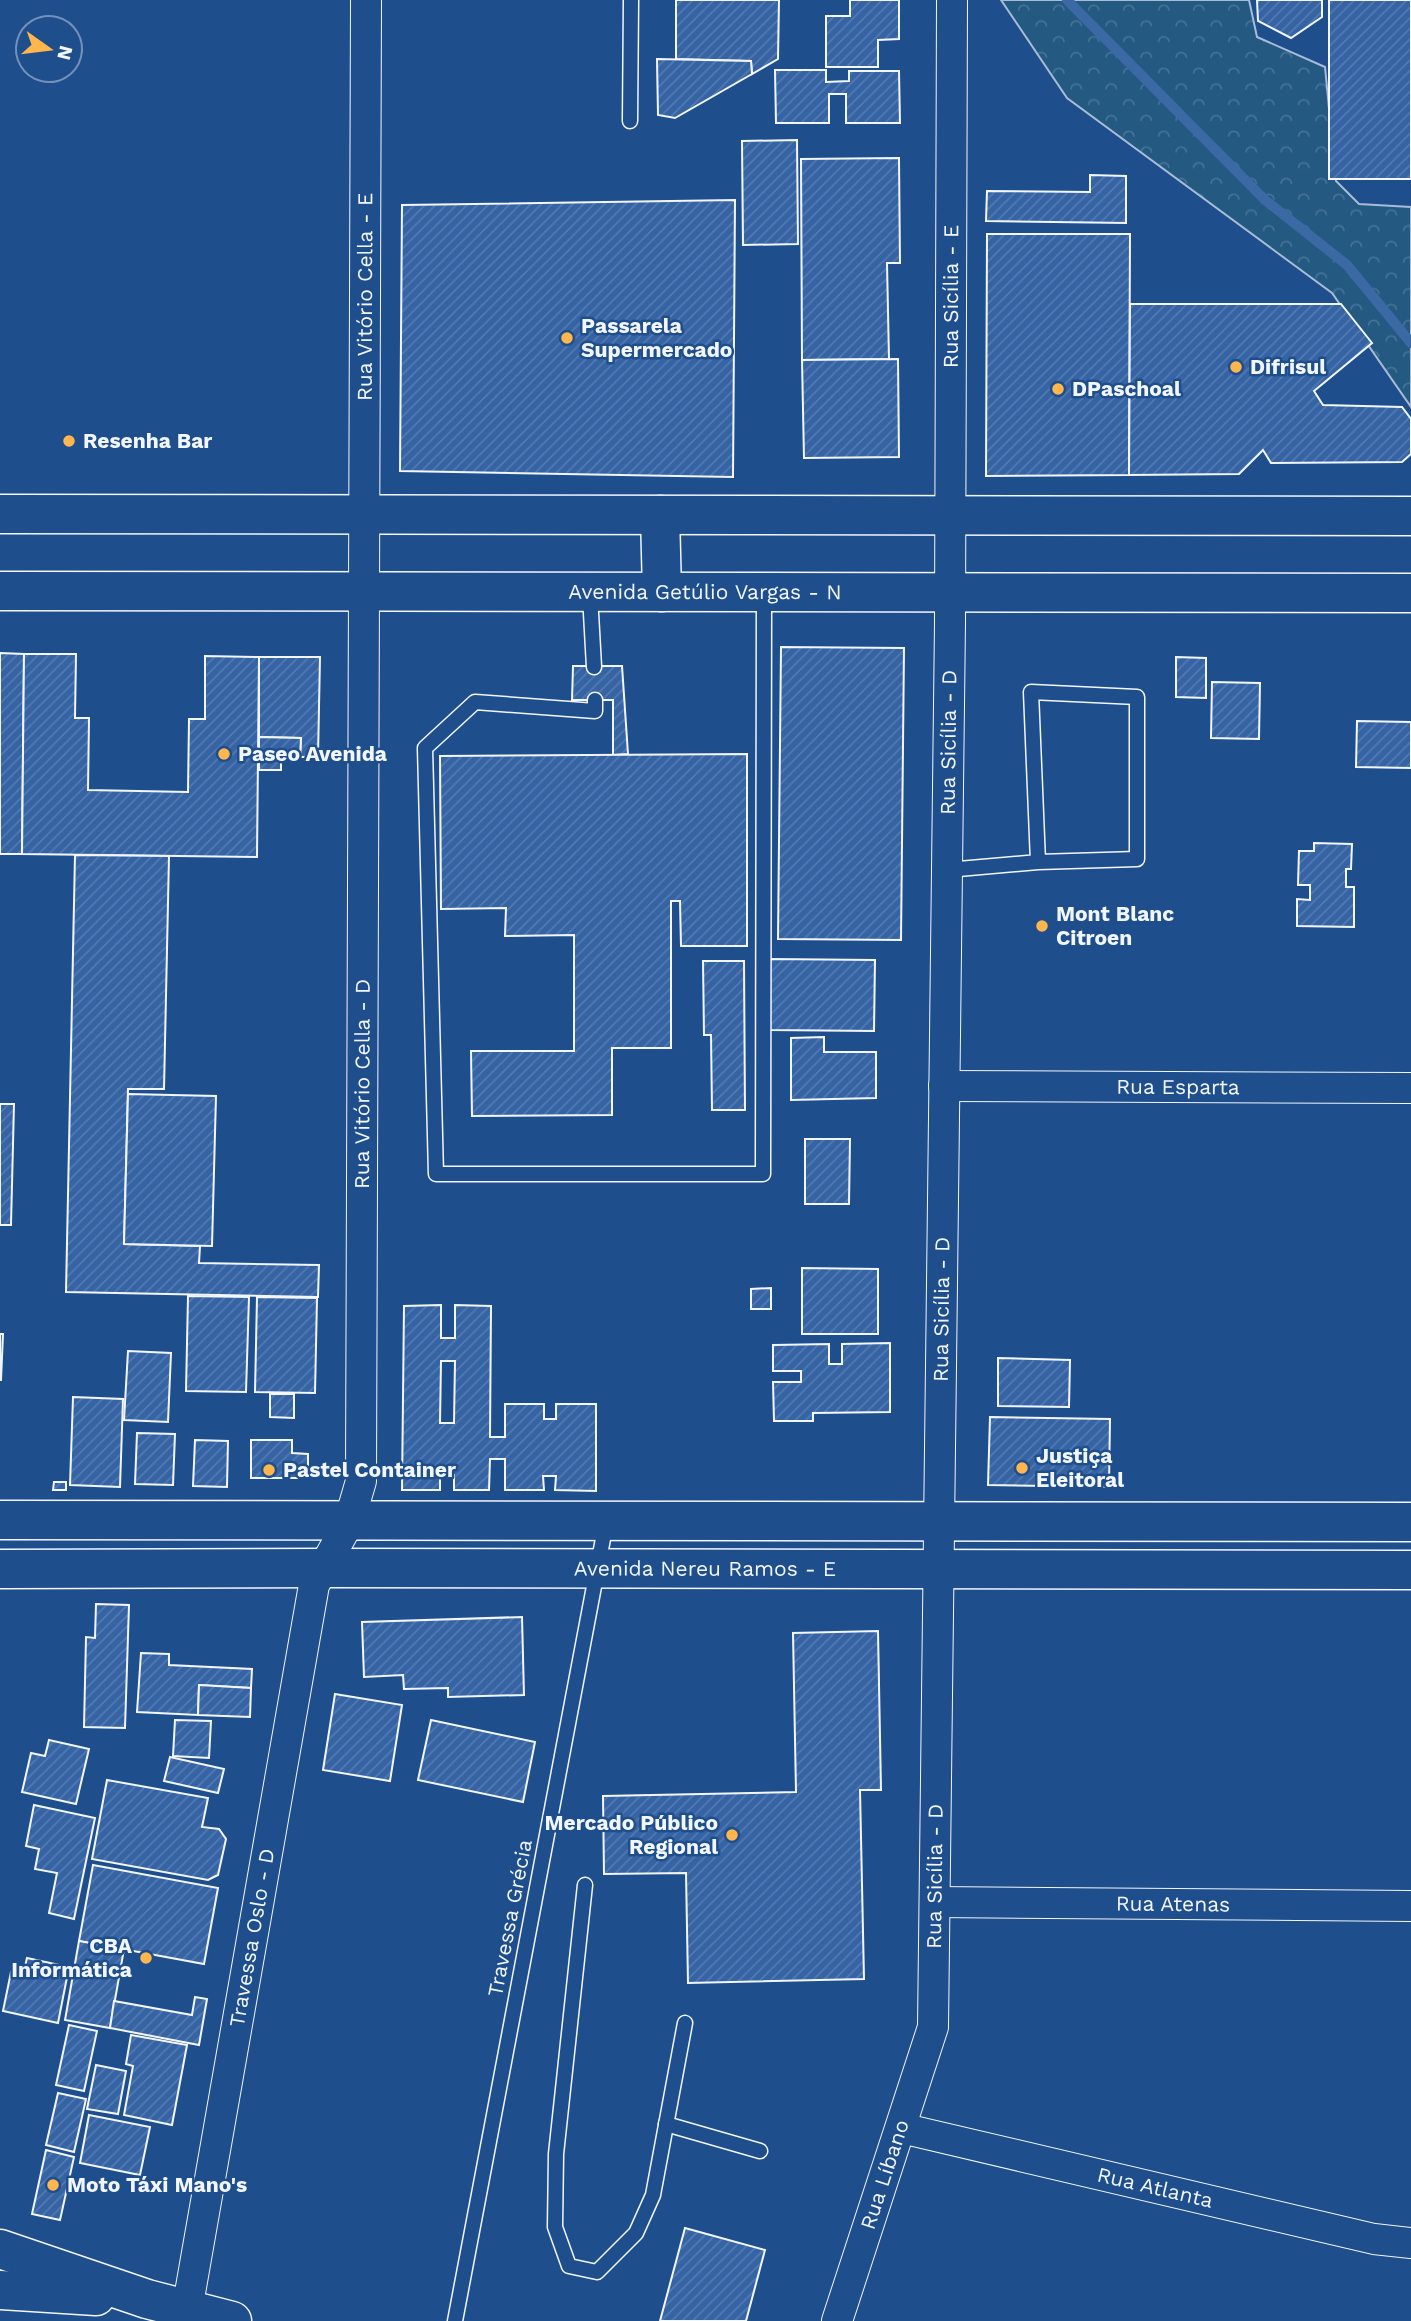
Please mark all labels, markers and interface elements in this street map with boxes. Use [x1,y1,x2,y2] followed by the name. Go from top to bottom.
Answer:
[14,14,84,84] north arrow
[52,43,78,63] text: N
[352,193,377,401] street label: Rua Vitório Cella - E
[938,225,963,368] street label: Rua Sicília - E
[581,313,732,362] place label: Passarela Supermercado
[559,330,575,346] marker: Passarela Supermercado
[1250,354,1326,379] place label: Difrisul
[1228,359,1244,375] marker: Difrisul
[1072,376,1181,401] place label: DPaschoal
[1050,381,1066,397] marker: DPaschoal
[83,428,212,453] place label: Resenha Bar
[61,433,77,449] marker: Resenha Bar
[568,579,842,604] street label: Avenida Getúlio Vargas - N
[935,670,961,815] street label: Rua Sicília - D
[238,741,388,766] place label: Paseo Avenida
[216,746,232,762] marker: Paseo Avenida
[1056,901,1174,950] place label: Mont Blanc Citroen
[1034,918,1050,934] marker: Mont Blanc Citroen
[349,979,375,1189] street label: Rua Vitório Cella - D
[1116,1074,1240,1099] street label: Rua Esparta
[928,1237,955,1382] street label: Rua Sicília - D
[1036,1443,1124,1492] place label: Justiça Eleitoral
[283,1457,456,1482] place label: Pastel Container
[1014,1460,1030,1476] marker: Justiça Eleitoral
[261,1462,277,1478] marker: Pastel Container
[574,1555,836,1581] street label: Avenida Nereu Ramos - E
[921,1804,948,1949] street label: Rua Sicília - D
[545,1810,718,1859] place label: Mercado Público Regional
[724,1827,740,1843] marker: Mercado Público Regional
[482,1837,537,1999] street label: Travessa Grécia
[224,1846,280,2029] street label: Travessa Oslo - D
[1116,1891,1230,1916] street label: Rua Atenas
[11,1933,133,1982] place label: CBA Informática
[138,1950,154,1966] marker: CBA Informática
[855,2116,914,2233] street label: Rua Líbano
[1095,2161,1216,2213] street label: Rua Atlanta
[67,2172,247,2197] place label: Moto Táxi Mano's
[45,2177,61,2193] marker: Moto Táxi Mano's

